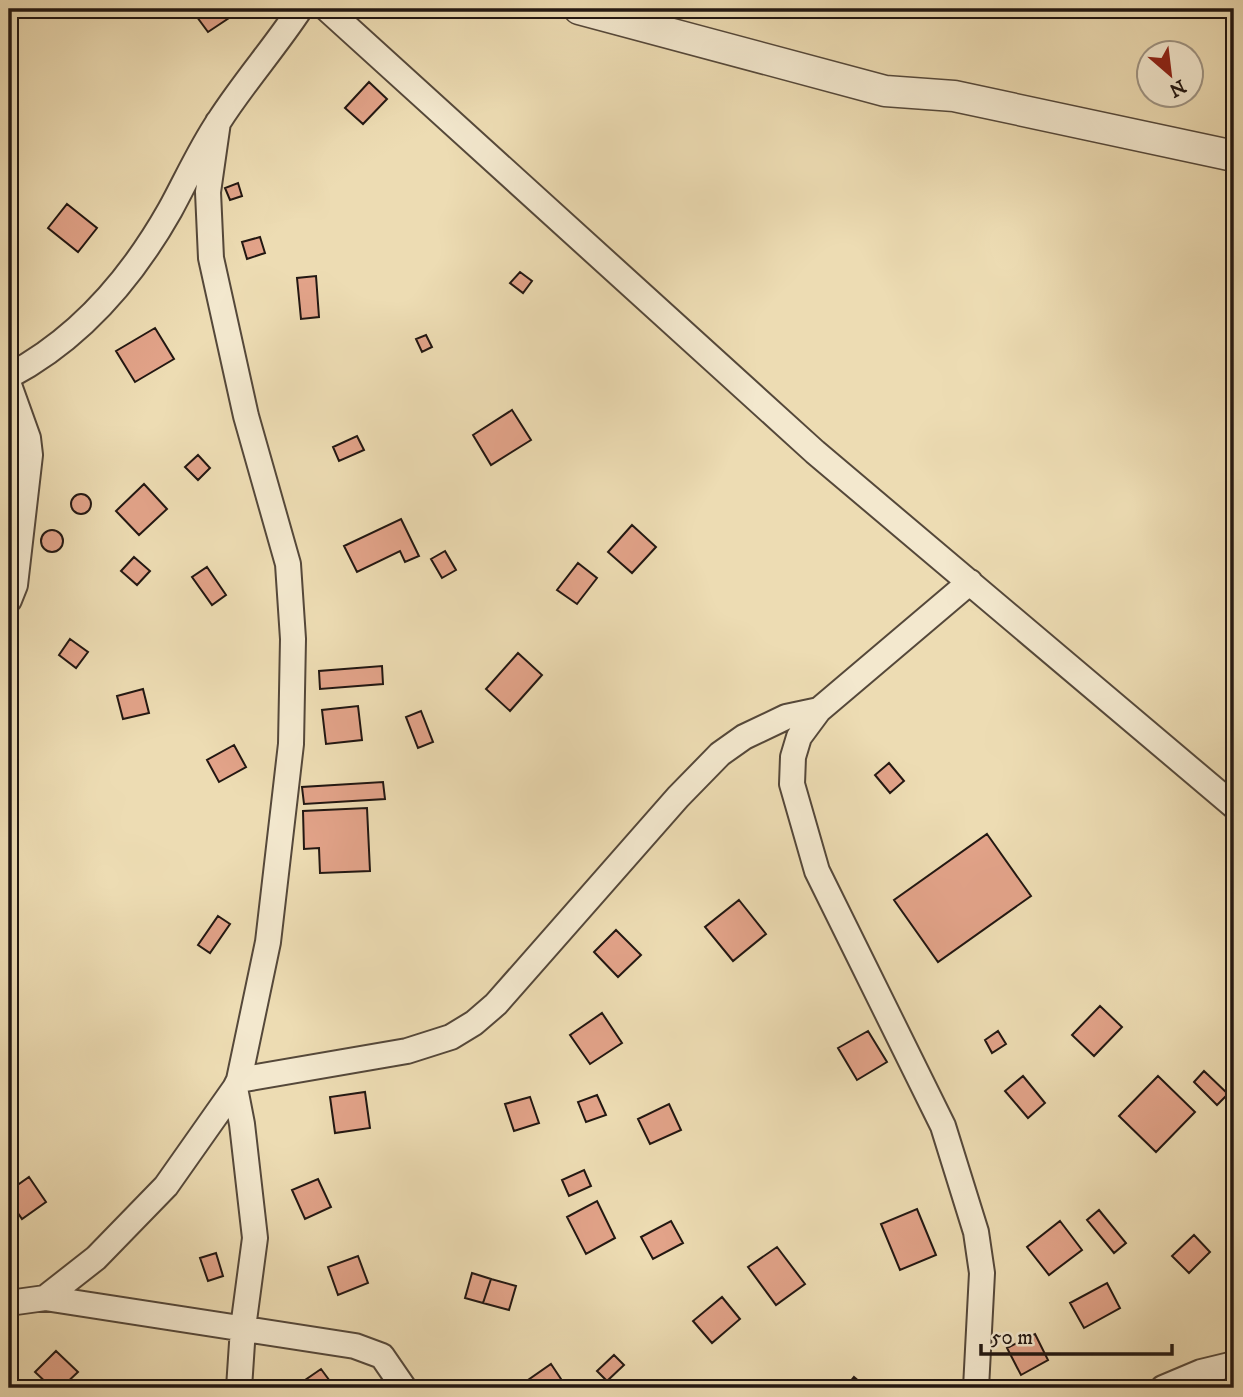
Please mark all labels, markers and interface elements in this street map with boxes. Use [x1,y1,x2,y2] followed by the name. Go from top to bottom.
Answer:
[1134,38,1204,108] north arrow
[1165,74,1190,102] text: N
[981,1313,1171,1357] scale bar
[991,1325,1033,1351] text: 50 m

